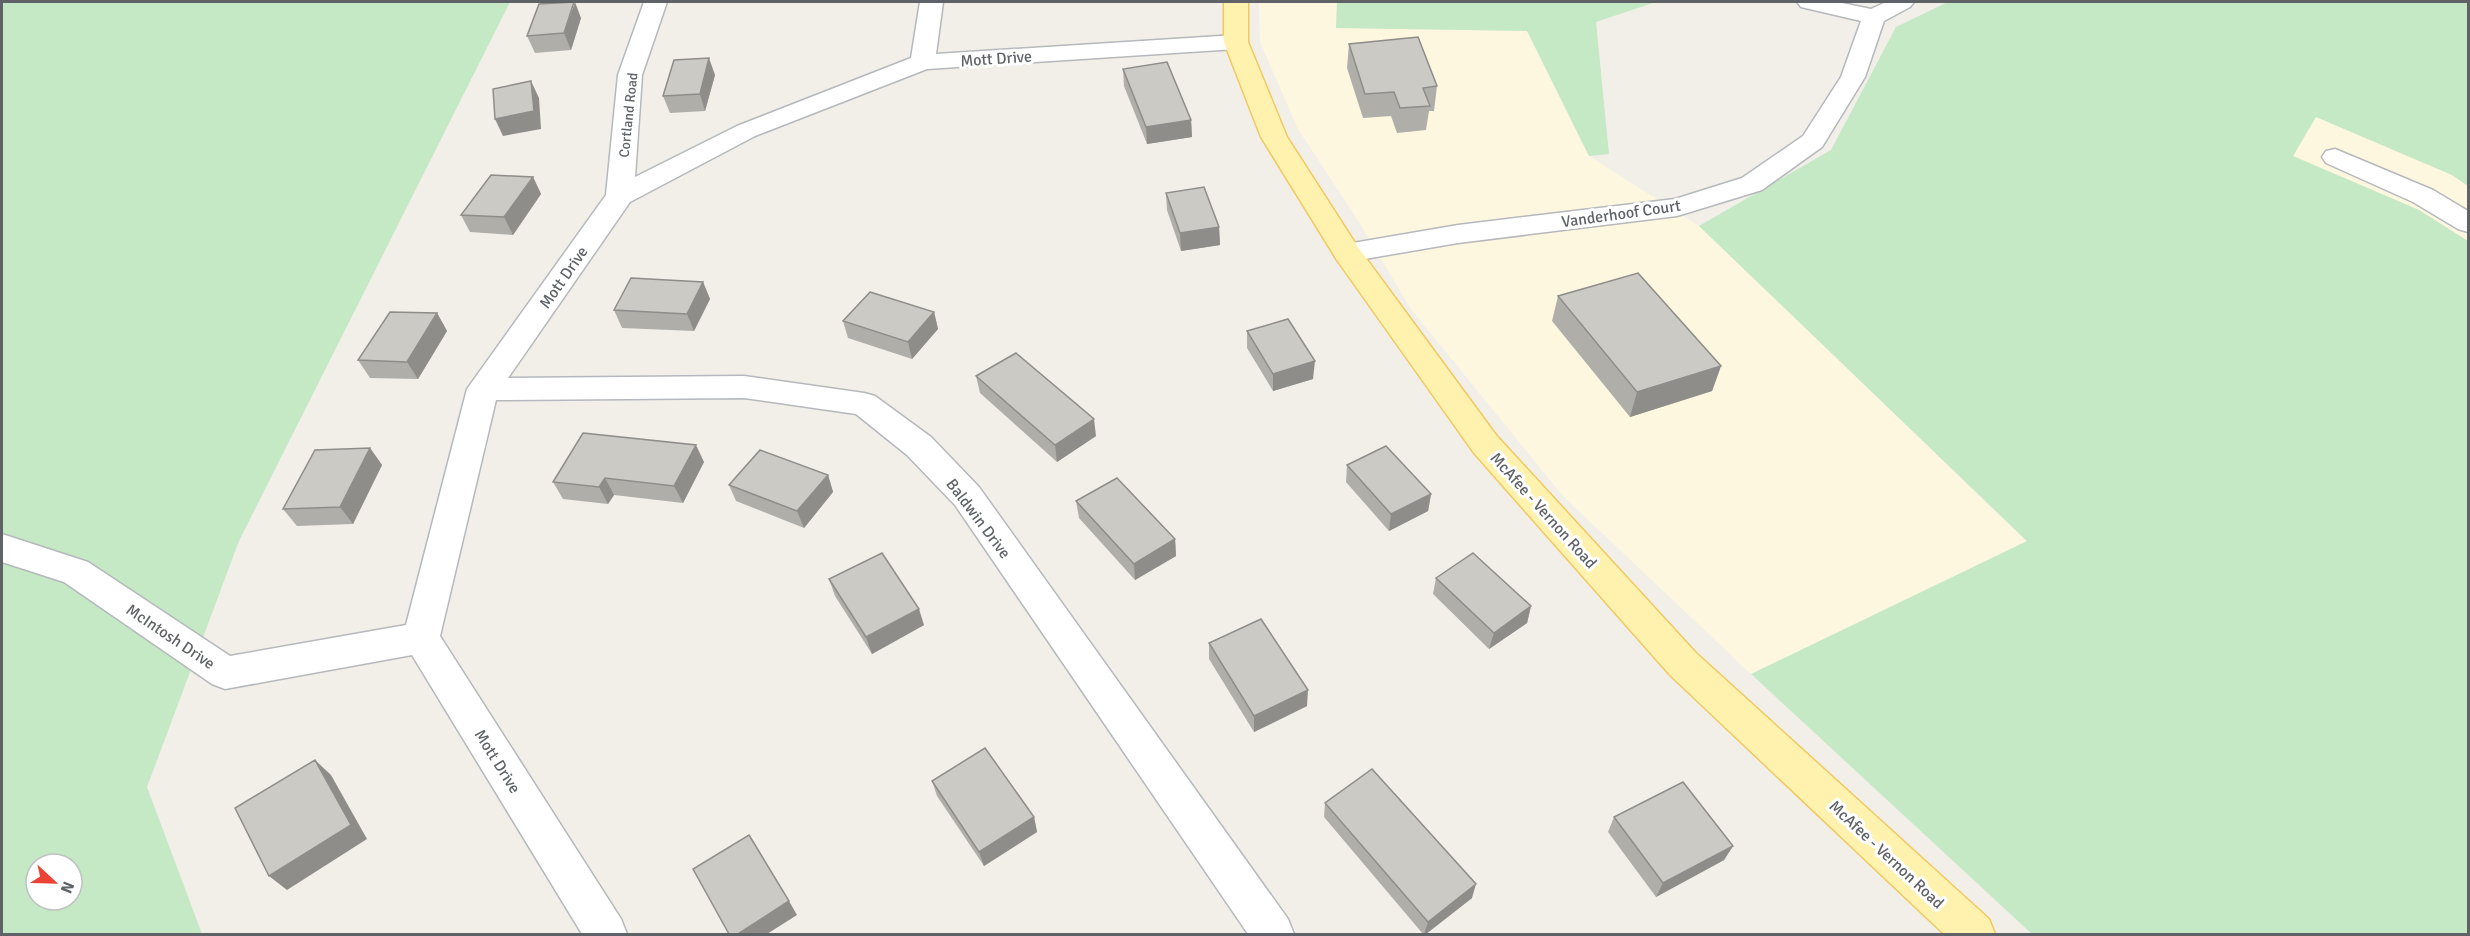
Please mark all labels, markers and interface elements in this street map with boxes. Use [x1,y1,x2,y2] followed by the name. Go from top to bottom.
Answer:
[960,47,1032,71] street label: Mott Drive
[616,72,641,158] street label: Cortland Road
[1560,196,1683,232] street label: Vanderhoof Court
[535,243,593,313] street label: Mott Drive
[1486,448,1601,573] street label: McAfee - Vernon Road
[942,475,1015,563] street label: Baldwin Drive
[122,600,219,674] street label: McIntosh Drive
[470,726,525,797] street label: Mott Drive
[1825,796,1948,913] street label: McAfee - Vernon Road
[24,852,84,912] north arrow
[56,878,78,896] text: N

